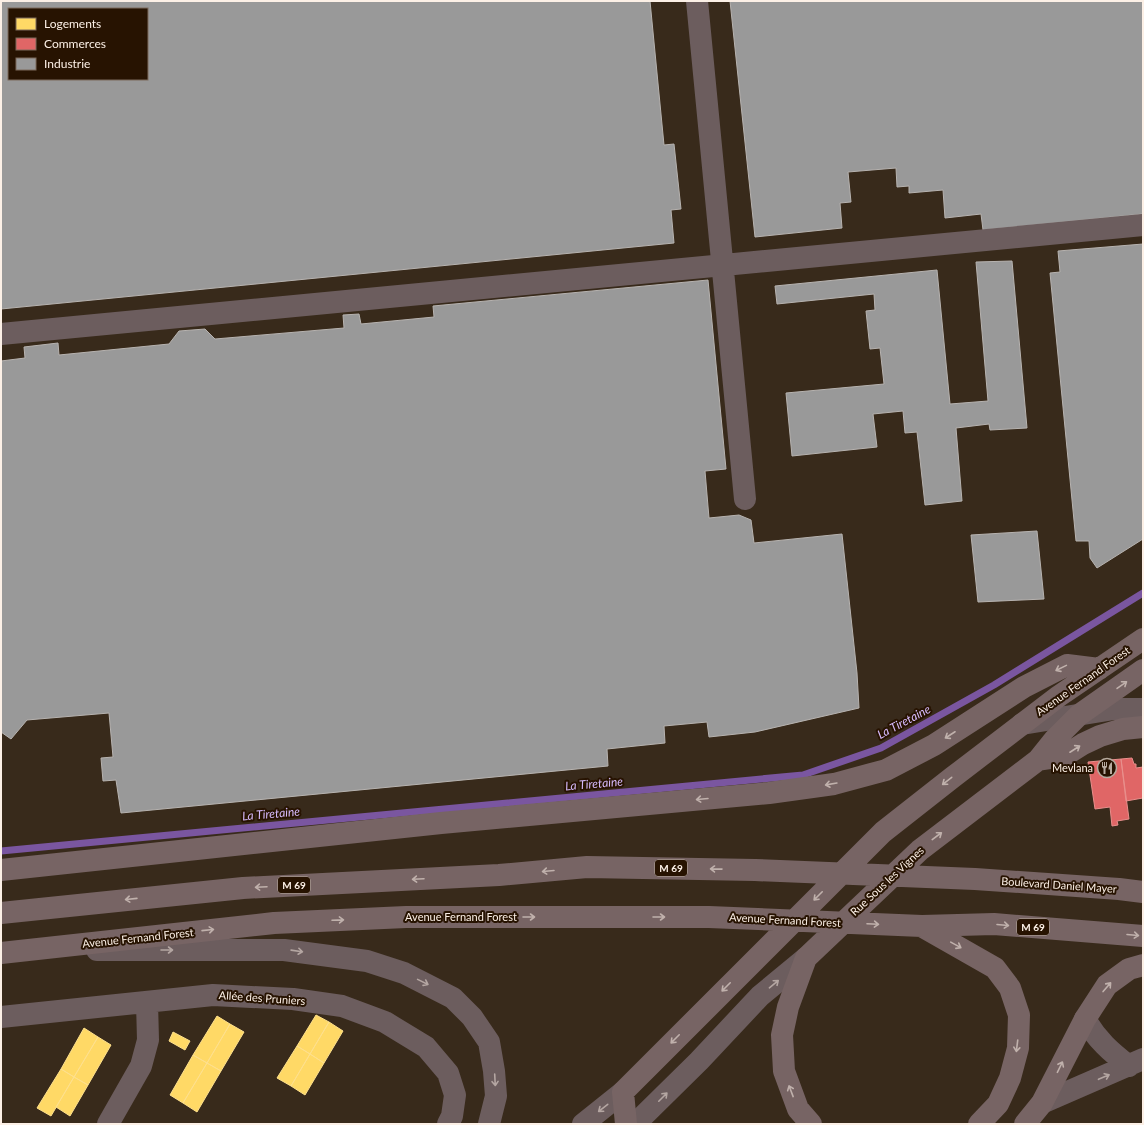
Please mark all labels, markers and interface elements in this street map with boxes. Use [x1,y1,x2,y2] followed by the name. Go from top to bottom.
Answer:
[8,8,148,80] legend
[44,16,101,31] text: Logements
[44,36,106,51] text: Commerces
[44,56,90,71] text: Industrie
[1033,643,1132,718] street label: Avenue Fernand Forest
[1055,665,1067,672] one-way arrow
[1116,681,1127,689] one-way arrow
[875,701,933,742] water label: La Tiretaine
[945,731,956,739] one-way arrow
[1069,745,1080,753] one-way arrow
[1096,757,1118,779] restaurant icon: Mevlana
[1052,761,1093,774] place label: Mevlana
[564,773,624,794] water label: La Tiretaine
[941,777,952,786] one-way arrow
[825,780,838,788] one-way arrow
[696,796,709,803] one-way arrow
[241,803,301,824] water label: La Tiretaine
[932,832,943,841] one-way arrow
[847,843,926,918] street label: Rue Sous les Vignes
[655,860,687,876] road number: M 69
[710,865,723,873] one-way arrow
[542,867,555,874] one-way arrow
[1001,874,1117,895] street label: Boulevard Daniel Mayer
[412,875,425,882] one-way arrow
[278,877,310,893] road number: M 69
[255,883,268,891] one-way arrow
[813,891,823,901] one-way arrow
[125,895,138,903] one-way arrow
[405,910,517,923] street label: Avenue Fernand Forest
[729,910,841,929] street label: Avenue Fernand Forest
[522,913,535,921] one-way arrow
[652,913,665,921] one-way arrow
[331,916,344,924] one-way arrow
[1017,919,1049,935] road number: M 69
[866,921,879,928] one-way arrow
[996,921,1009,929] one-way arrow
[82,925,194,950] street label: Avenue Fernand Forest
[201,926,214,934] one-way arrow
[1126,932,1139,939] one-way arrow
[950,942,962,949] one-way arrow
[160,946,173,954] one-way arrow
[290,947,303,955] one-way arrow
[416,979,428,986] one-way arrow
[769,980,779,989] one-way arrow
[721,982,731,992] one-way arrow
[1103,982,1112,992] one-way arrow
[218,988,306,1007] street label: Allée des Pruniers
[670,1034,680,1044] one-way arrow
[1013,1040,1021,1053] one-way arrow
[1057,1062,1064,1074] one-way arrow
[491,1073,498,1086] one-way arrow
[1098,1073,1110,1080] one-way arrow
[787,1085,795,1097] one-way arrow
[658,1092,668,1102] one-way arrow
[597,1104,608,1112] one-way arrow

